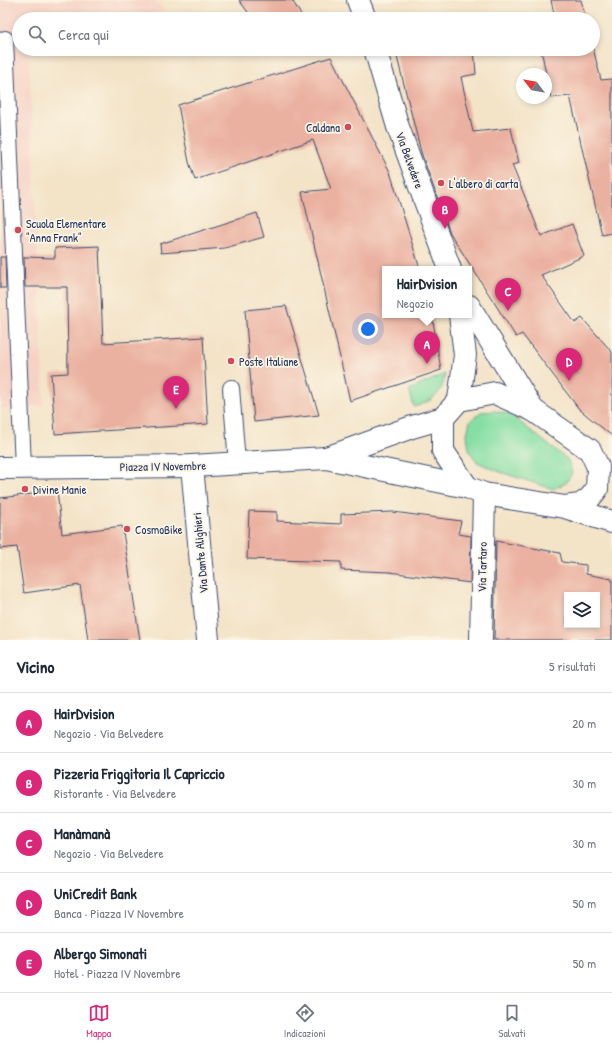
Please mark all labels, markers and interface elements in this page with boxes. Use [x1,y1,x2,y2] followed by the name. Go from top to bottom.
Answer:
[12,12,600,56] search box
[26,23,48,45] icon: search
[58,24,109,45] text: Cerca qui
[516,68,552,104] north arrow
[306,119,340,136] place label: Caldana
[343,122,353,132] marker: Caldana
[392,129,428,191] street label: Via Belvedere
[449,175,519,192] place label: L'albero di carta
[436,178,446,188] marker: L'albero di carta
[432,196,458,229] pin: B
[26,215,107,246] place label: Scuola Elementare "Anna Frank"
[13,225,23,235] marker: Scuola Elementare "Anna Frank"
[382,266,472,318] popup
[397,273,457,294] text: HairDvision
[495,278,521,311] pin: C
[397,294,434,312] text: Negozio
[358,319,378,339] your location
[414,331,440,364] pin: A
[556,348,582,381] pin: D
[239,353,299,370] place label: Poste Italiane
[226,356,236,366] marker: Poste Italiane
[163,376,189,409] pin: E
[120,457,207,475] street label: Piazza IV Novembre
[33,481,87,498] place label: Divine Manie
[20,484,30,494] marker: Divine Manie
[188,512,212,594] street label: Via Dante Alighieri
[135,521,183,538] place label: CosmoBike
[122,524,132,534] marker: CosmoBike
[473,542,491,592] street label: Via Tartaro
[564,592,600,628] map controls
[564,592,600,628] button: layers
[16,655,54,678] text: Vicino
[549,657,596,675] text: 5 risultati
[54,703,114,724] text: HairDvision
[26,714,32,732] text: A
[572,714,596,732] text: 20 m
[54,724,164,742] text: Negozio · Via Belvedere
[54,763,225,784] text: Pizzeria Friggitoria Il Capriccio
[26,774,32,792] text: B
[573,774,596,792] text: 30 m
[54,784,176,802] text: Ristorante · Via Belvedere
[54,823,110,844] text: Manàmanà
[25,834,33,852] text: C
[573,834,596,852] text: 30 m
[54,844,164,862] text: Negozio · Via Belvedere
[54,883,137,904] text: UniCredit Bank
[26,894,32,912] text: D
[573,894,596,912] text: 50 m
[54,904,184,922] text: Banca · Piazza IV Novembre
[54,943,147,964] text: Albergo Simonati
[26,954,32,972] text: E
[573,954,596,972] text: 50 m
[54,964,181,982] text: Hotel · Piazza IV Novembre
[86,1002,111,1040] tab: Mappa
[284,1002,326,1040] tab: Indicazioni
[498,1002,526,1040] tab: Salvati

